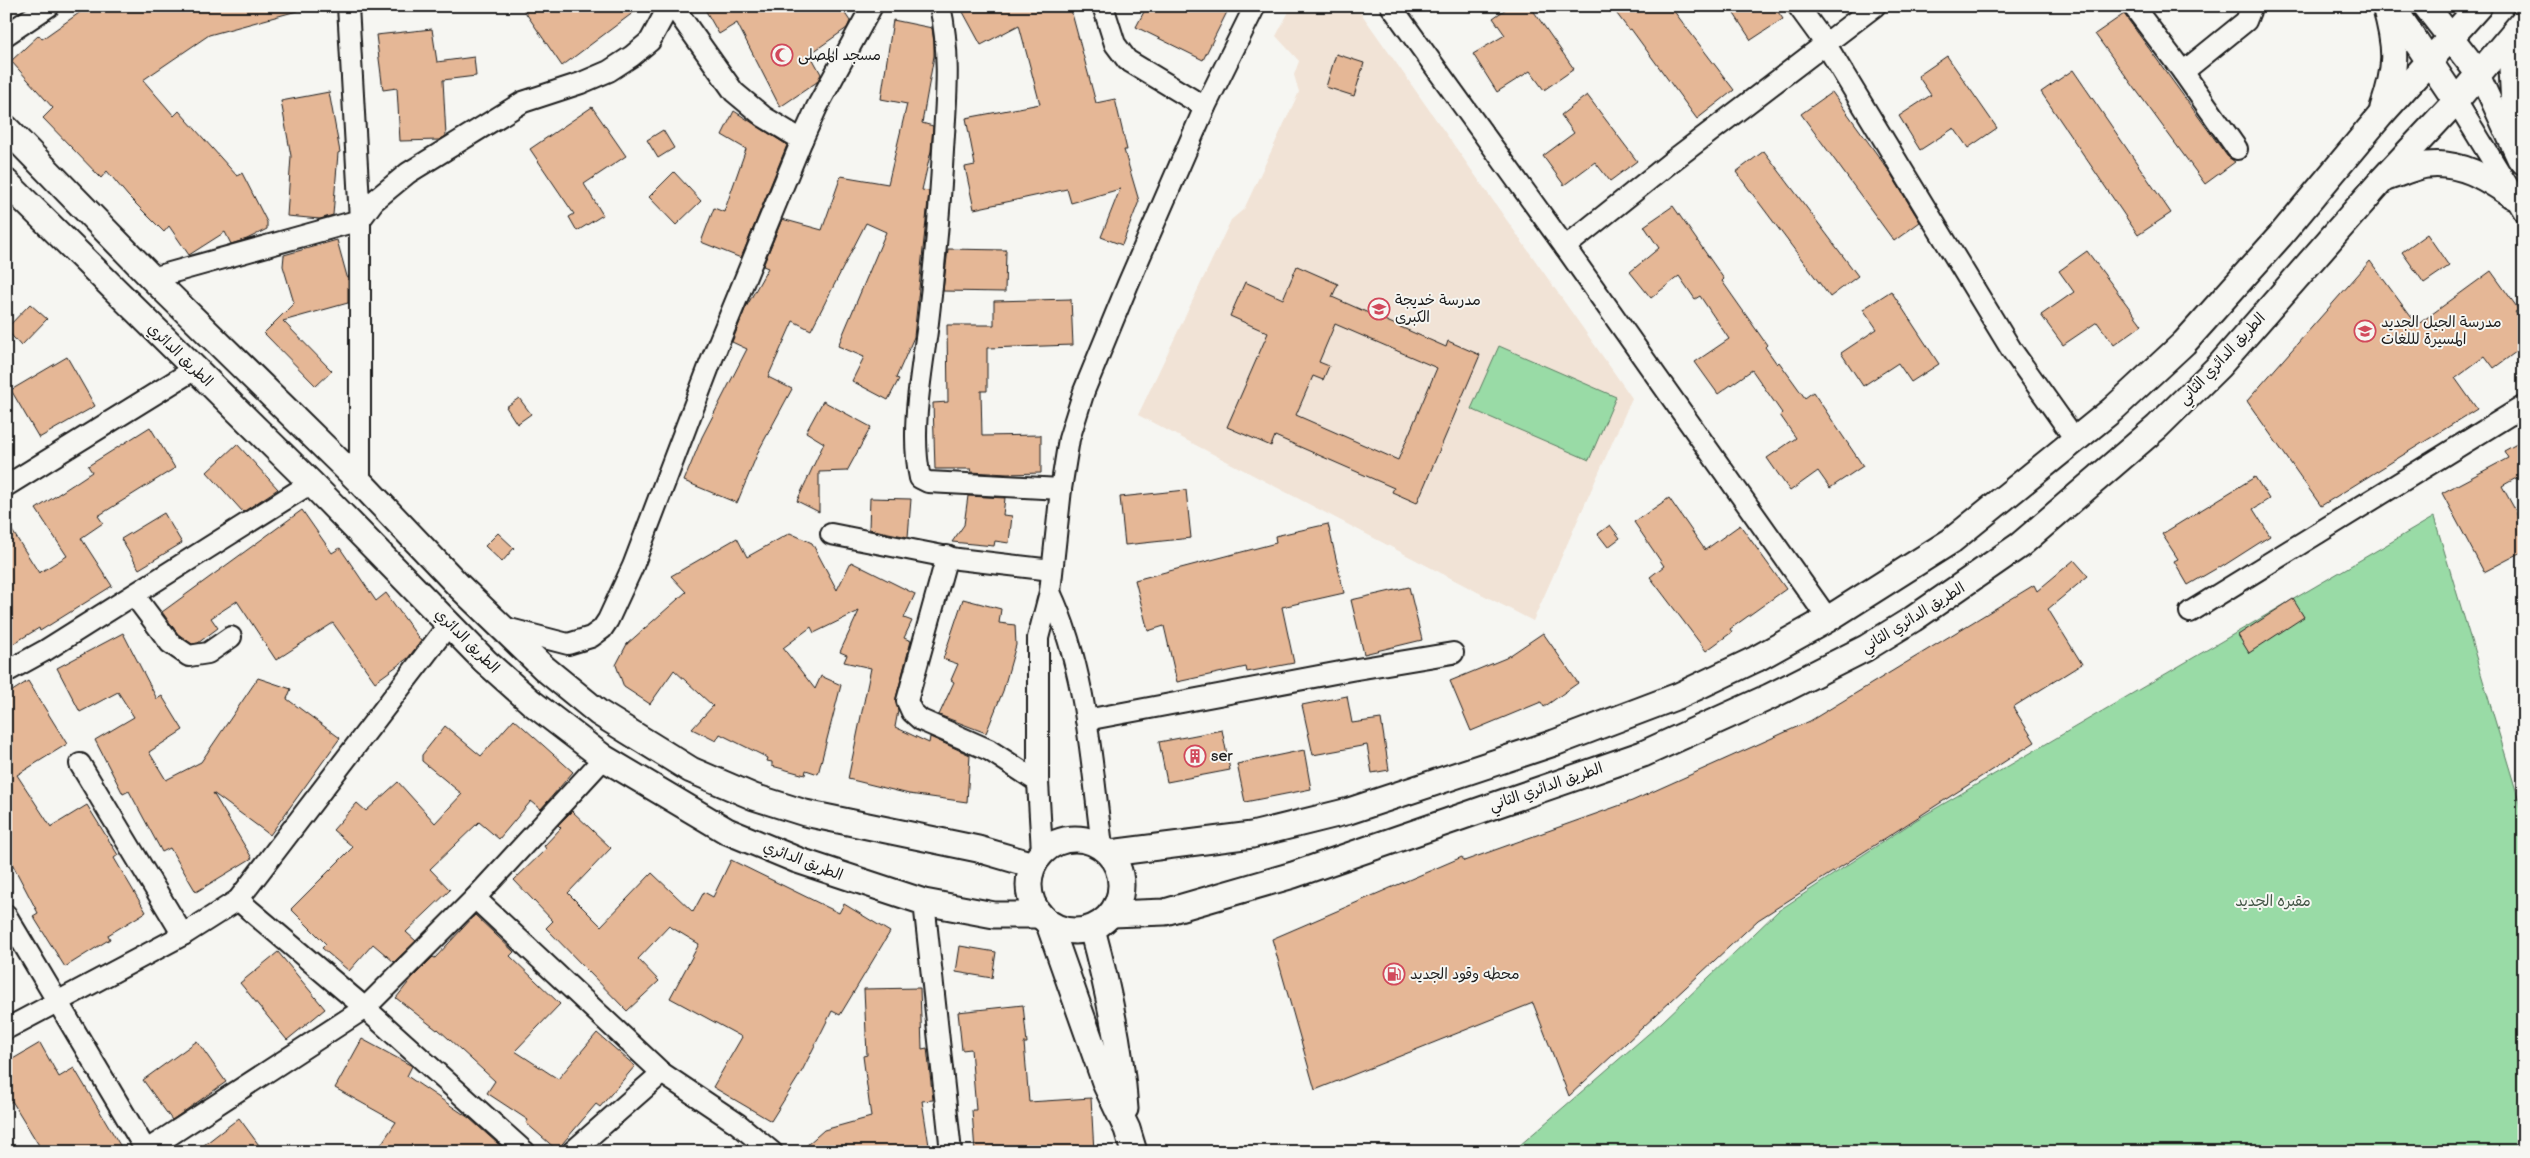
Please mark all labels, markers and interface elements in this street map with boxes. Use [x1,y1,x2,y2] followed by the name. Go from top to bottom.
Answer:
[770,43,794,67] mosque icon: مسجد المصلى
[798,46,881,65] place label: مسجد المصلى
[1395,291,1481,327] place label: مدرسة خديجة الكبرى
[1367,297,1391,321] school or university icon: مدرسة خديجة الكبرى
[2174,309,2272,411] street label: الطريق الدائري الثاني
[2381,313,2502,349] place label: مدرسة الجيل الجديد المسيرة لللغات
[143,319,217,392] street label: الطريق الدائري
[2353,319,2377,343] school or university icon: مدرسة الجيل الجديد المسيرة لللغات
[1857,578,1970,660] street label: الطريق الدائري الثاني
[430,605,503,678] street label: الطريق الدائري
[1183,744,1207,768] building icon: ser
[1211,747,1233,766] place label: ser
[1487,759,1606,818] street label: الطريق الدائري الثاني
[760,837,846,886] street label: الطريق الدائري
[2235,892,2311,911] park label: مقبره الجديد
[1382,962,1406,986] fuel station icon: محطه وقود الجديد
[1410,965,1520,984] place label: محطه وقود الجديد

